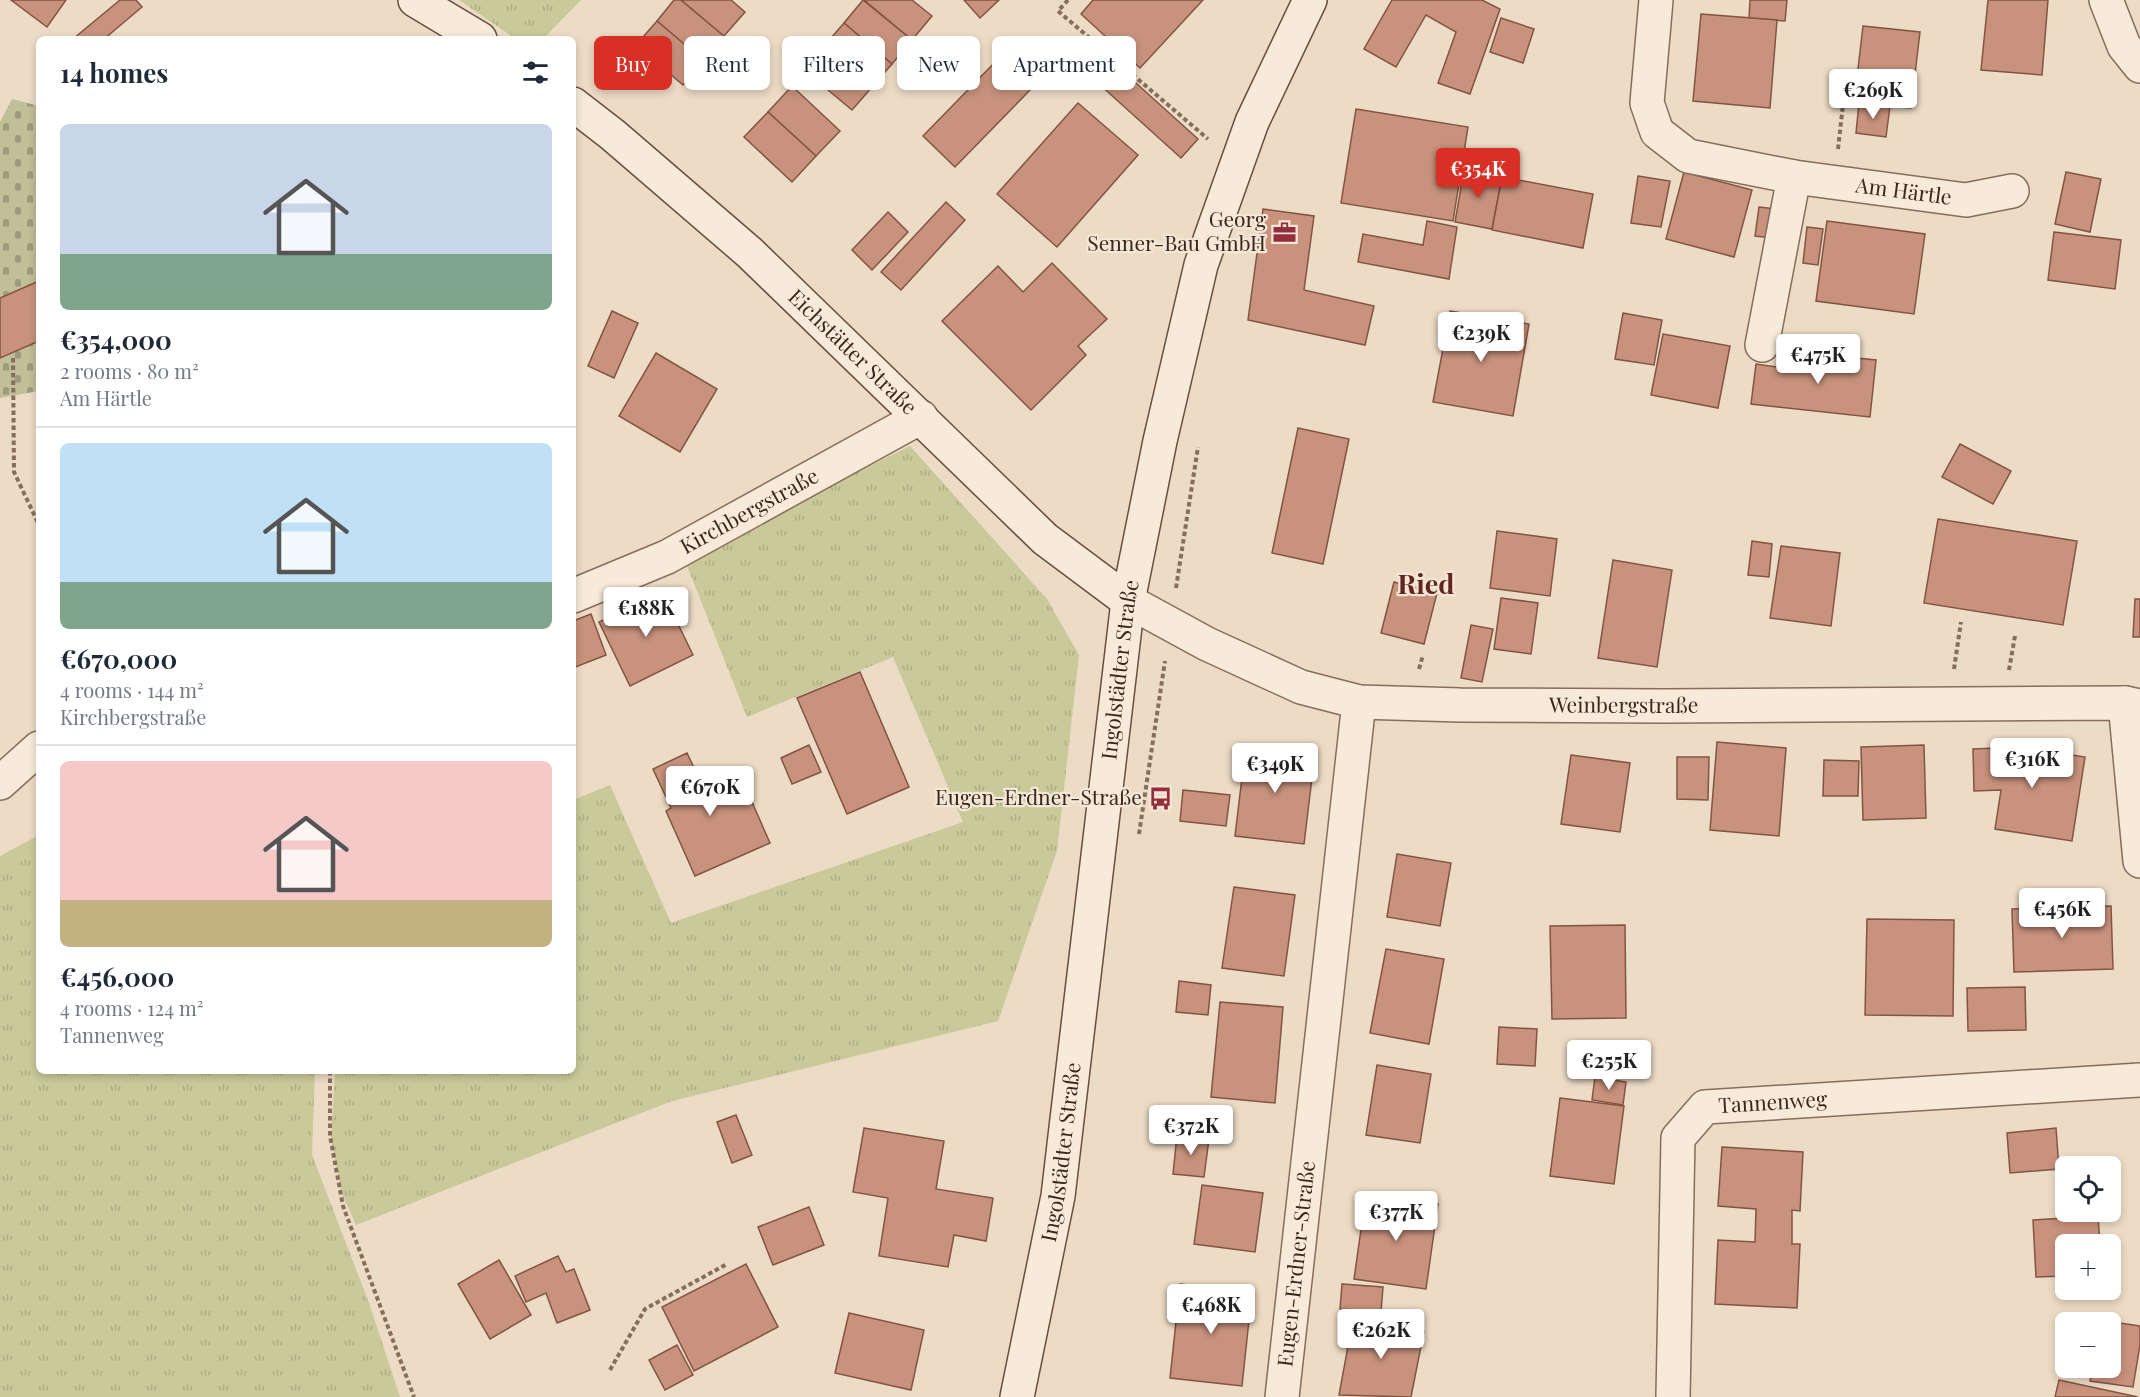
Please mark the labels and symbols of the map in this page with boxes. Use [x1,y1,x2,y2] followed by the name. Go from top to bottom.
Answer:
[1831,69,1915,120] pin: €269K
[1436,148,1520,199] pin: €354K
[1853,169,1954,210] street label: Am Härtle
[1087,204,1266,256] place label: Georg Senner-Bau GmbH
[1271,219,1297,245] office icon: Georg Senner-Bau GmbH
[783,282,924,420] street label: Eichstätter Straße
[1439,312,1523,363] pin: €239K
[1776,334,1860,385] pin: €475K
[674,460,823,559] street label: Kirchbergstraße
[1398,565,1454,601] district label: Ried
[1093,577,1144,761] street label: Ingolstädter Straße
[604,587,688,638] pin: €188K
[1548,689,1698,718] street label: Weinbergstraße
[1990,738,2074,789] pin: €316K
[1233,743,1317,794] pin: €349K
[668,766,752,817] pin: €670K
[935,782,1142,810] place label: Eugen-Erdner-Straße
[1147,785,1173,811] bus stop icon: Eugen-Erdner-Straße
[2020,888,2104,939] pin: €456K
[1567,1040,1651,1091] pin: €255K
[1033,1061,1086,1244] street label: Ingolstädter Straße
[1717,1083,1828,1118] street label: Tannenweg
[1149,1105,1233,1156] pin: €372K
[1269,1159,1320,1368] street label: Eugen-Erdner-Straße
[1354,1191,1438,1242] pin: €377K
[1169,1284,1253,1335] pin: €468K
[1339,1309,1423,1360] pin: €262K

